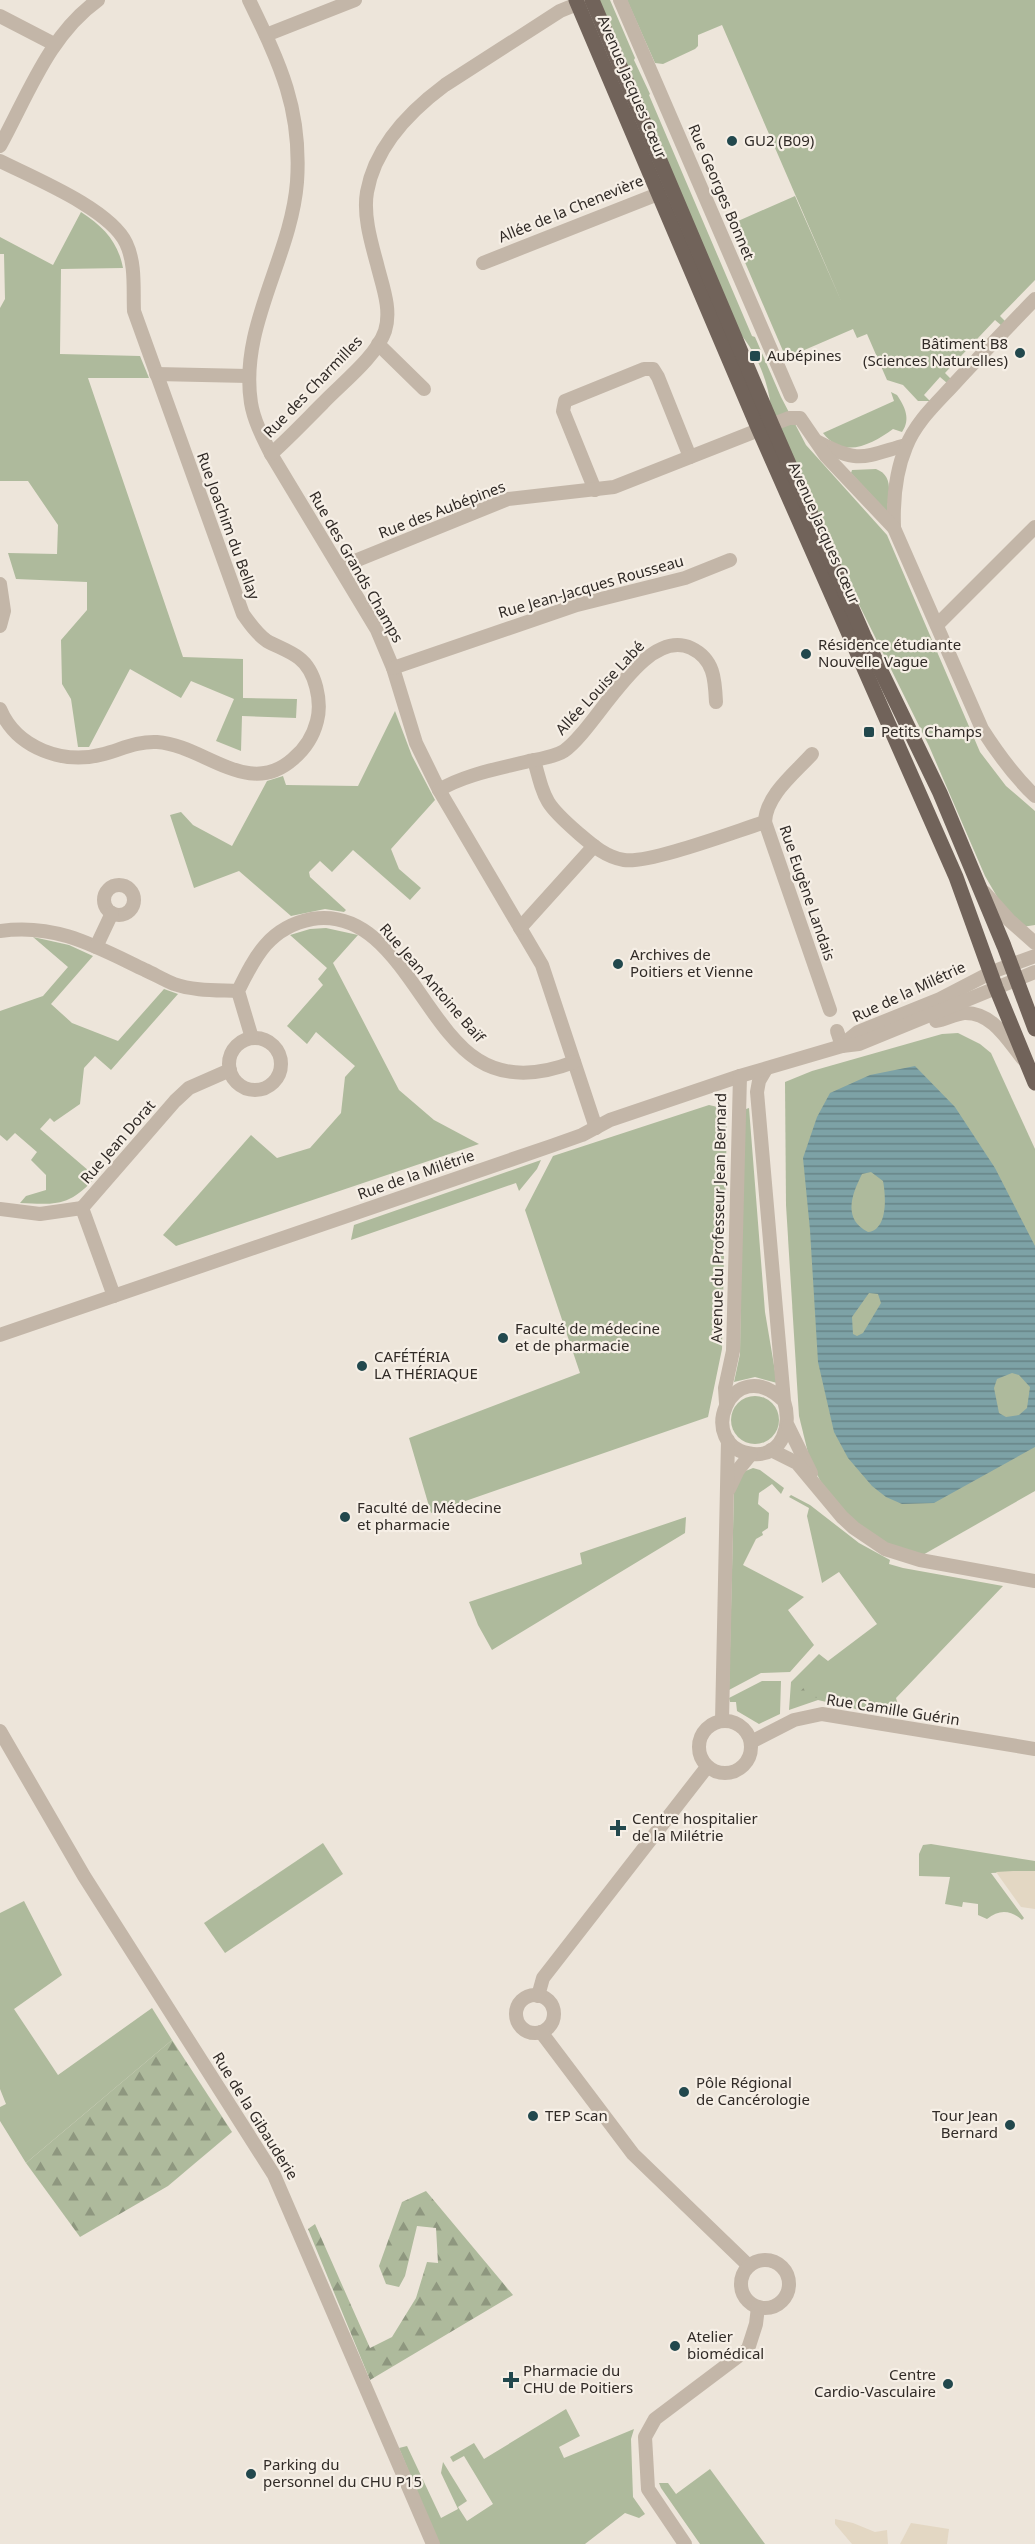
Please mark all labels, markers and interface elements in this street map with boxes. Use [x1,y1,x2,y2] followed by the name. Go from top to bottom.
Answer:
[594,12,672,161] street label: Avenue Jacques Cœur
[684,121,760,263] street label: Rue Georges Bonnet
[744,130,814,150] place label: GU2 (B09)
[725,134,739,148] marker: GU2 (B09)
[495,170,646,246] street label: Allée de la Chenevière
[258,331,366,442] street label: Rue des Charmilles
[863,333,1008,370] place label: Bâtiment B8 (Sciences Naturelles)
[767,345,842,365] place label: Aubépines
[1013,346,1027,360] marker: Bâtiment B8 (Sciences Naturelles)
[748,349,762,363] marker: Aubépines
[193,449,265,602] street label: Rue Joachim du Bellay
[785,458,865,607] street label: Avenue Jacques Cœur
[375,476,508,542] street label: Rue des Aubépines
[305,487,409,646] street label: Rue des Grands Champs
[496,550,686,622] street label: Rue Jean-Jacques Rousseau
[818,634,961,671] place label: Résidence étudiante Nouvelle Vague
[550,636,648,739] street label: Allée Louise Labé
[799,647,813,661] marker: Résidence étudiante Nouvelle Vague
[881,721,982,741] place label: Petits Champs
[862,725,876,739] marker: Petits Champs
[775,822,841,963] street label: Rue Eugène Landais
[376,919,490,1047] street label: Rue Jean Antoine Baïf
[630,944,753,981] place label: Archives de Poitiers et Vienne
[849,956,968,1026] street label: Rue de la Milétrie
[611,957,625,971] marker: Archives de Poitiers et Vienne
[706,1093,730,1343] street label: Avenue du Professeur Jean Bernard
[75,1095,160,1187] street label: Rue Jean Dorat
[355,1145,477,1203] street label: Rue de la Milétrie
[515,1318,660,1355] place label: Faculté de médecine et de pharmacie
[496,1331,510,1345] marker: Faculté de médecine et de pharmacie
[374,1346,478,1383] place label: CAFÉTÉRIA LA THÉRIAQUE
[355,1359,369,1373] marker: CAFÉTÉRIA LA THÉRIAQUE
[357,1497,501,1534] place label: Faculté de Médecine et pharmacie
[338,1510,352,1524] marker: Faculté de Médecine et pharmacie
[825,1689,961,1729] street label: Rue Camille Guérin
[632,1808,758,1845] place label: Centre hospitalier de la Milétrie
[609,1819,627,1837] marker: Centre hospitalier de la Milétrie
[209,2048,303,2183] street label: Rue de la Gibauderie
[696,2072,810,2109] place label: Pôle Régional de Cancérologie
[677,2085,691,2099] marker: Pôle Régional de Cancérologie
[545,2105,608,2125] place label: TEP Scan
[932,2105,998,2142] place label: Tour Jean Bernard
[526,2109,540,2123] marker: TEP Scan
[1003,2118,1017,2132] marker: Tour Jean Bernard
[687,2326,764,2363] place label: Atelier biomédical
[668,2339,682,2353] marker: Atelier biomédical
[523,2360,633,2397] place label: Pharmacie du CHU de Poitiers
[814,2364,936,2401] place label: Centre Cardio-Vasculaire
[504,2373,518,2387] marker: Pharmacie du CHU de Poitiers
[941,2377,955,2391] marker: Centre Cardio-Vasculaire
[263,2454,422,2491] place label: Parking du personnel du CHU P15
[244,2467,258,2481] marker: Parking du personnel du CHU P15

